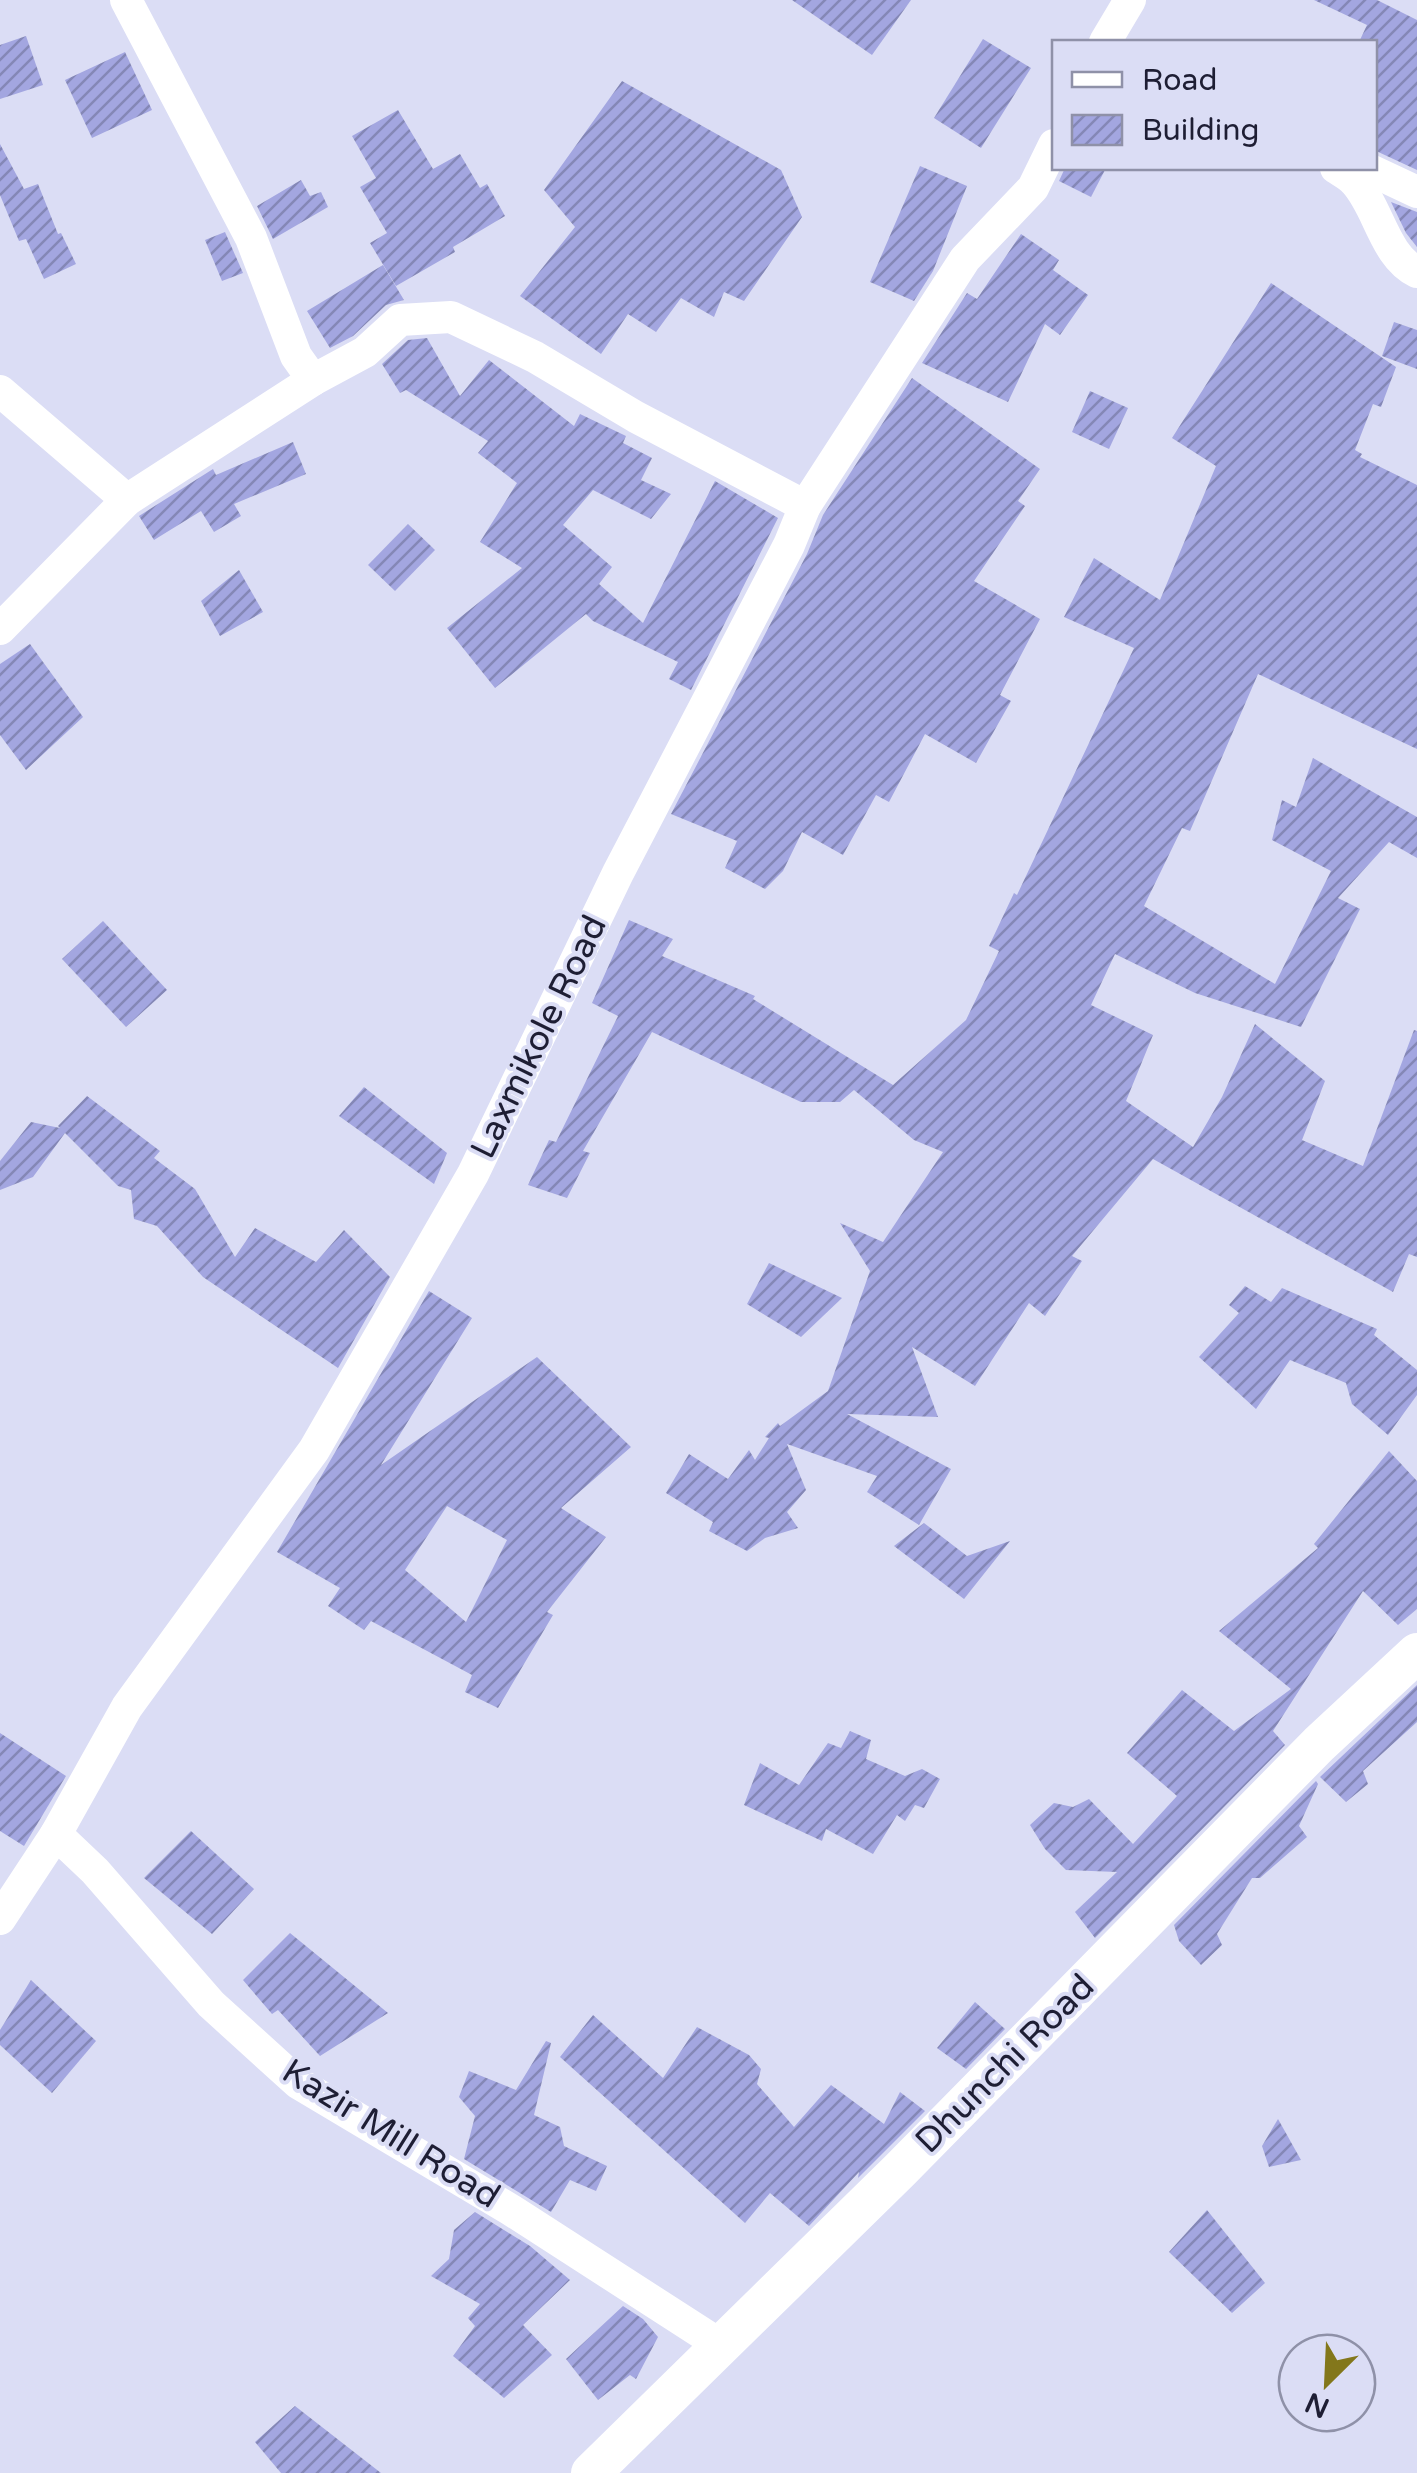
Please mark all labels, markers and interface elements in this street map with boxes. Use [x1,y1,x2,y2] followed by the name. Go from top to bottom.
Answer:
[1052,40,1377,170] legend
[1142,62,1217,99] text: Road
[1142,112,1259,149] text: Building
[462,909,616,1165] street label: Laxmikole Road
[907,1966,1103,2162] street label: Dhunchi Road
[275,2050,507,2218] street label: Kazir Mill Road
[1277,2333,1377,2433] north arrow
[1300,2385,1334,2425] text: N

